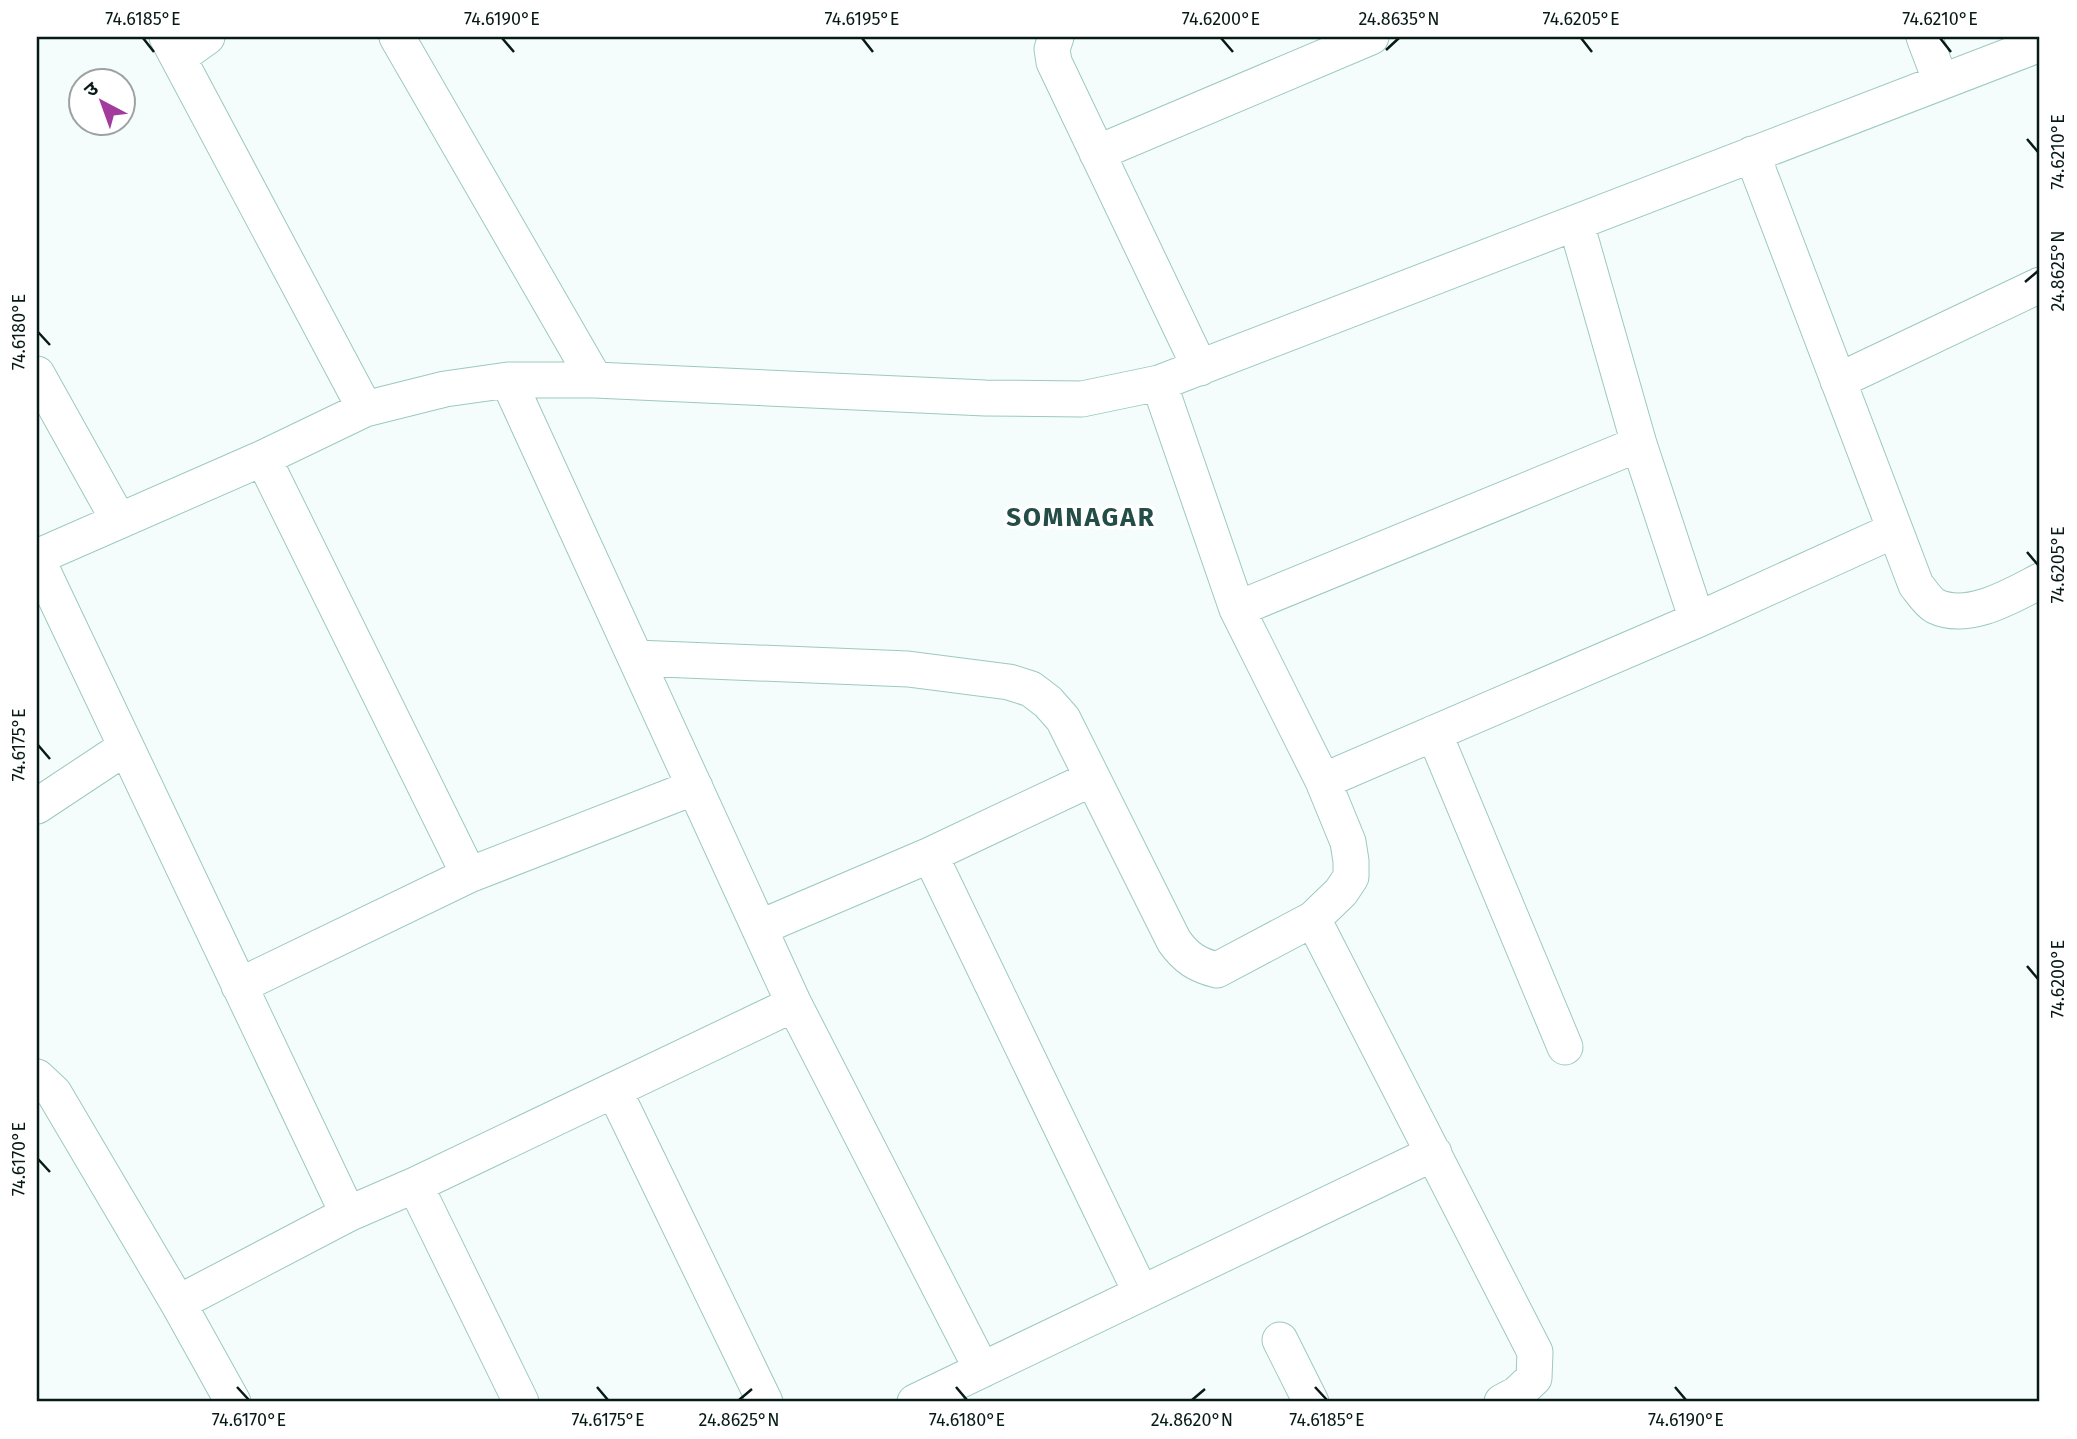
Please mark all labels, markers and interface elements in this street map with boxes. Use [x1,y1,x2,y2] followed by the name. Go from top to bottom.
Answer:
[105,8,181,30] text: 74.6185°E
[464,8,540,30] text: 74.6190°E
[825,8,899,30] text: 74.6195°E
[1182,8,1260,30] text: 74.6200°E
[1358,8,1440,30] text: 24.8635°N
[1542,8,1620,30] text: 74.6205°E
[1902,8,1978,30] text: 74.6210°E
[66,66,136,136] north arrow
[79,77,104,102] text: उ
[2047,114,2069,190] text: 74.6210°E
[2047,230,2069,312] text: 24.8625°N
[8,294,30,370] text: 74.6180°E
[1006,502,1156,533] district label: SOMNAGAR
[2047,526,2069,604] text: 74.6205°E
[8,708,30,782] text: 74.6175°E
[2047,940,2069,1018] text: 74.6200°E
[8,1122,30,1196] text: 74.6170°E
[212,1409,286,1431] text: 74.6170°E
[571,1409,645,1431] text: 74.6175°E
[698,1409,780,1431] text: 24.8625°N
[929,1409,1005,1431] text: 74.6180°E
[1151,1409,1233,1431] text: 24.8620°N
[1289,1409,1365,1431] text: 74.6185°E
[1648,1409,1724,1431] text: 74.6190°E

